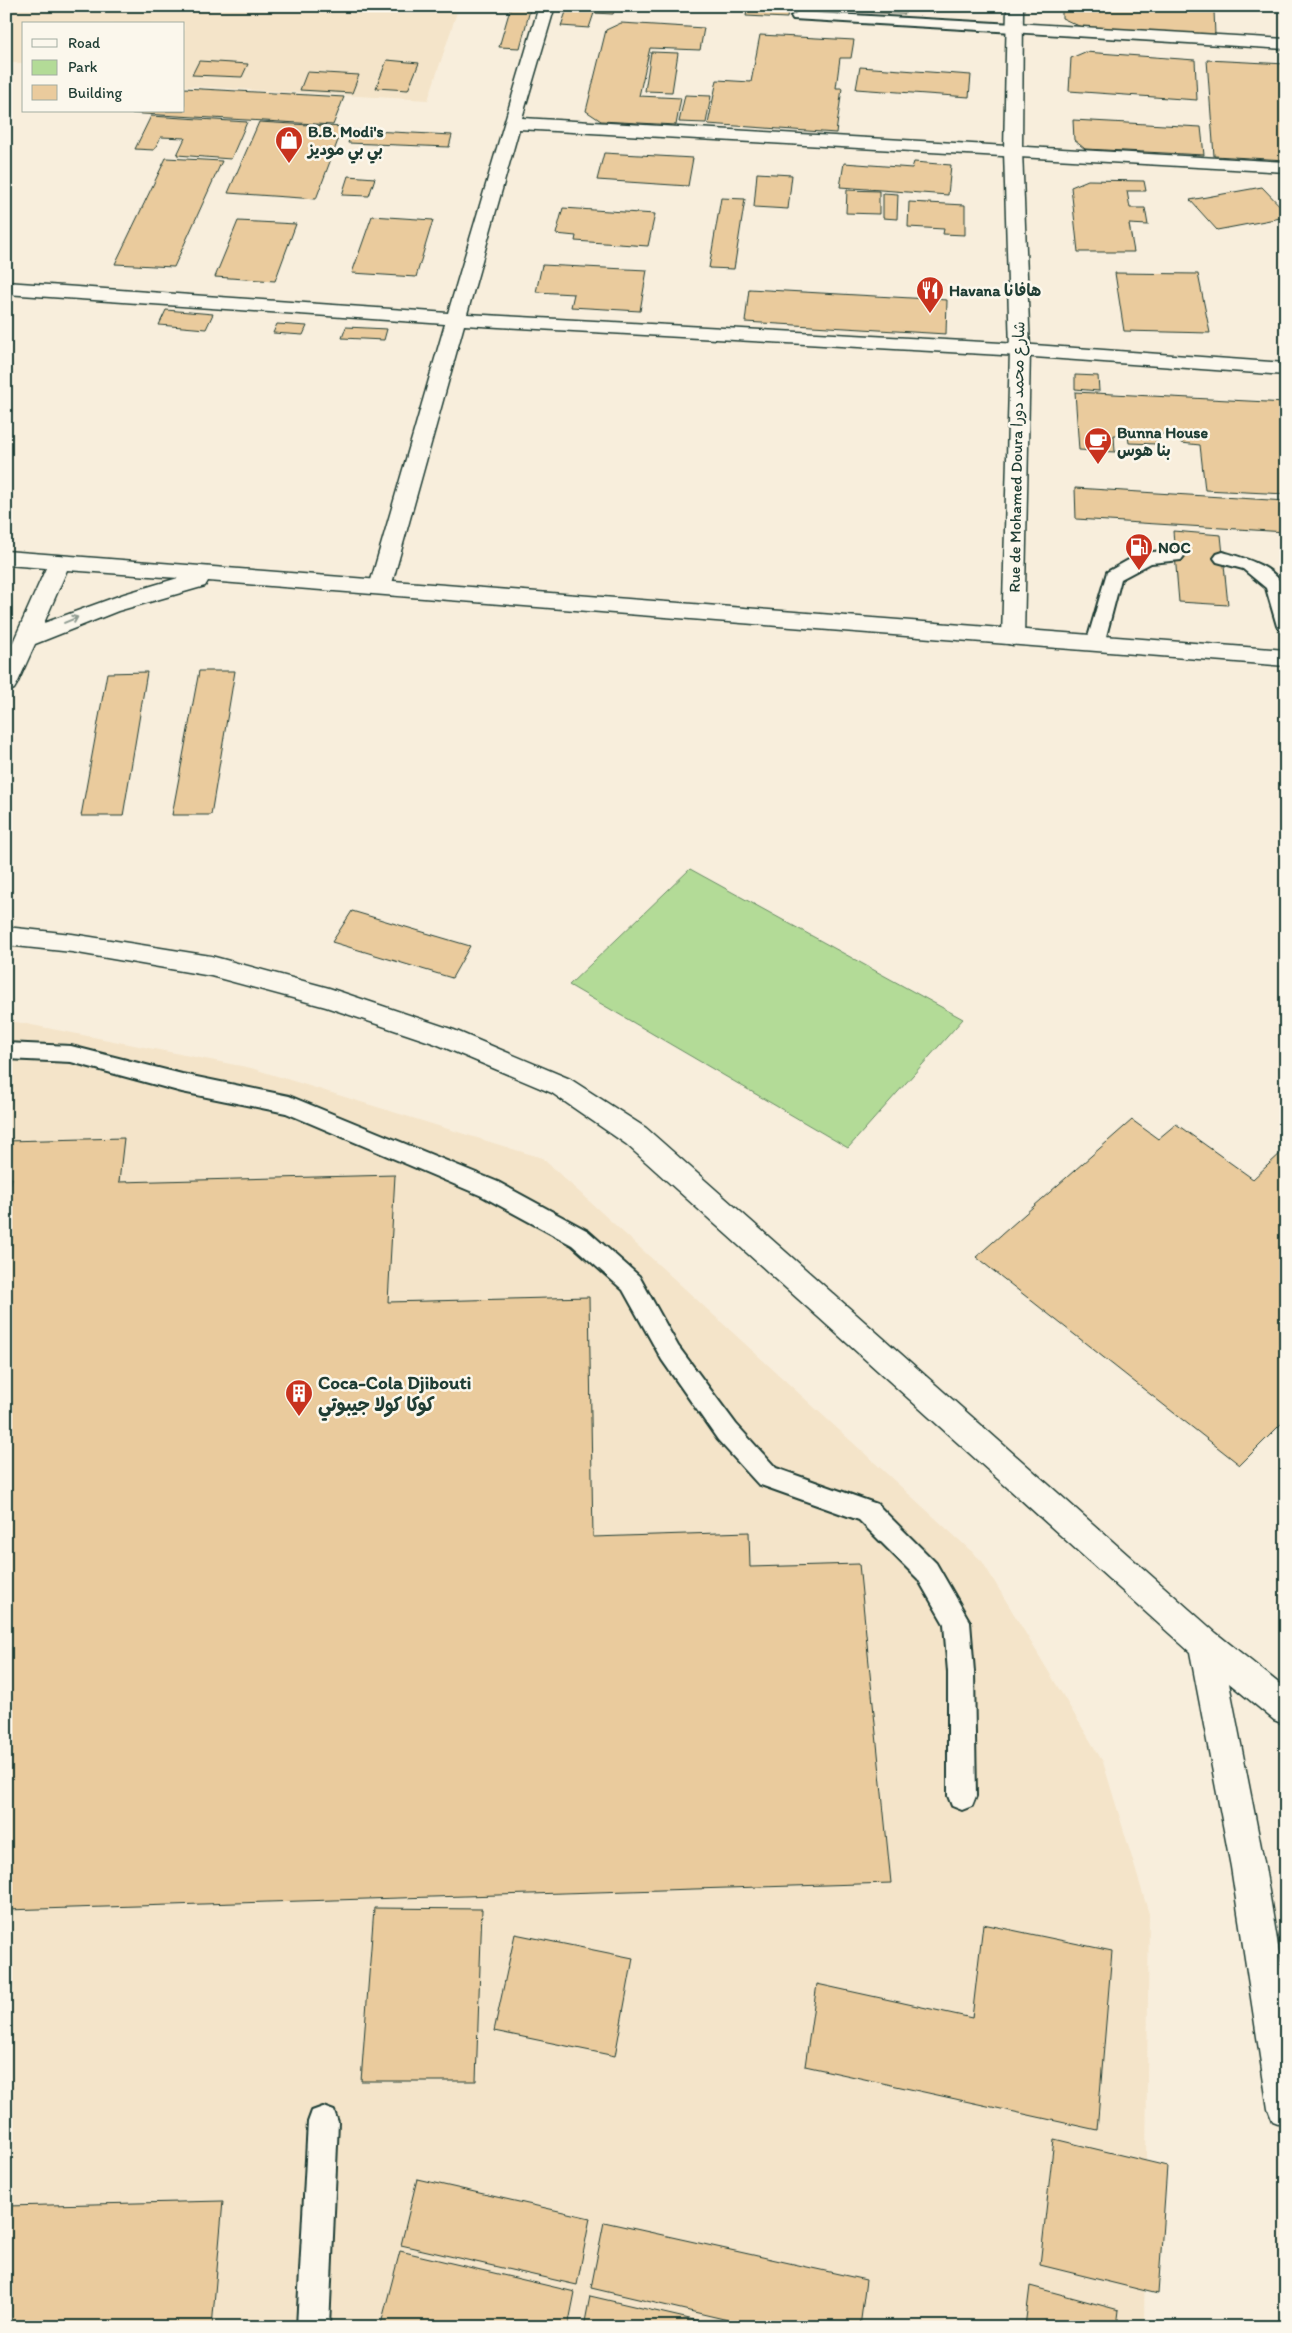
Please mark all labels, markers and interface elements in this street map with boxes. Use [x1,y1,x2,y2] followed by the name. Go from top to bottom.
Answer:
[22,22,185,112] legend
[68,34,101,52] text: Road
[68,58,98,76] text: Park
[68,84,122,102] text: Building
[306,122,384,164] place label: B.B. Modi's بي بي موديز
[274,125,304,164] shop icon: B.B. Modi's بي بي موديز
[915,275,945,314] restaurant icon: Havana هافانا
[949,281,1041,300] place label: Havana هافانا
[1005,321,1030,593] street label: Rue de Mohamed Doura شارع محمد دورا
[1117,423,1208,461] place label: Bunna House بنا هوس
[1083,426,1113,465] cafe icon: Bunna House بنا هوس
[1124,532,1154,571] fuel station icon: NOC
[1158,538,1191,557] place label: NOC
[63,615,78,624] one-way arrow
[318,1371,472,1421] place label: Coca-Cola Djibouti كوكا كولا جيبوتي
[284,1378,314,1417] building icon: Coca-Cola Djibouti كوكا كولا جيبوتي

